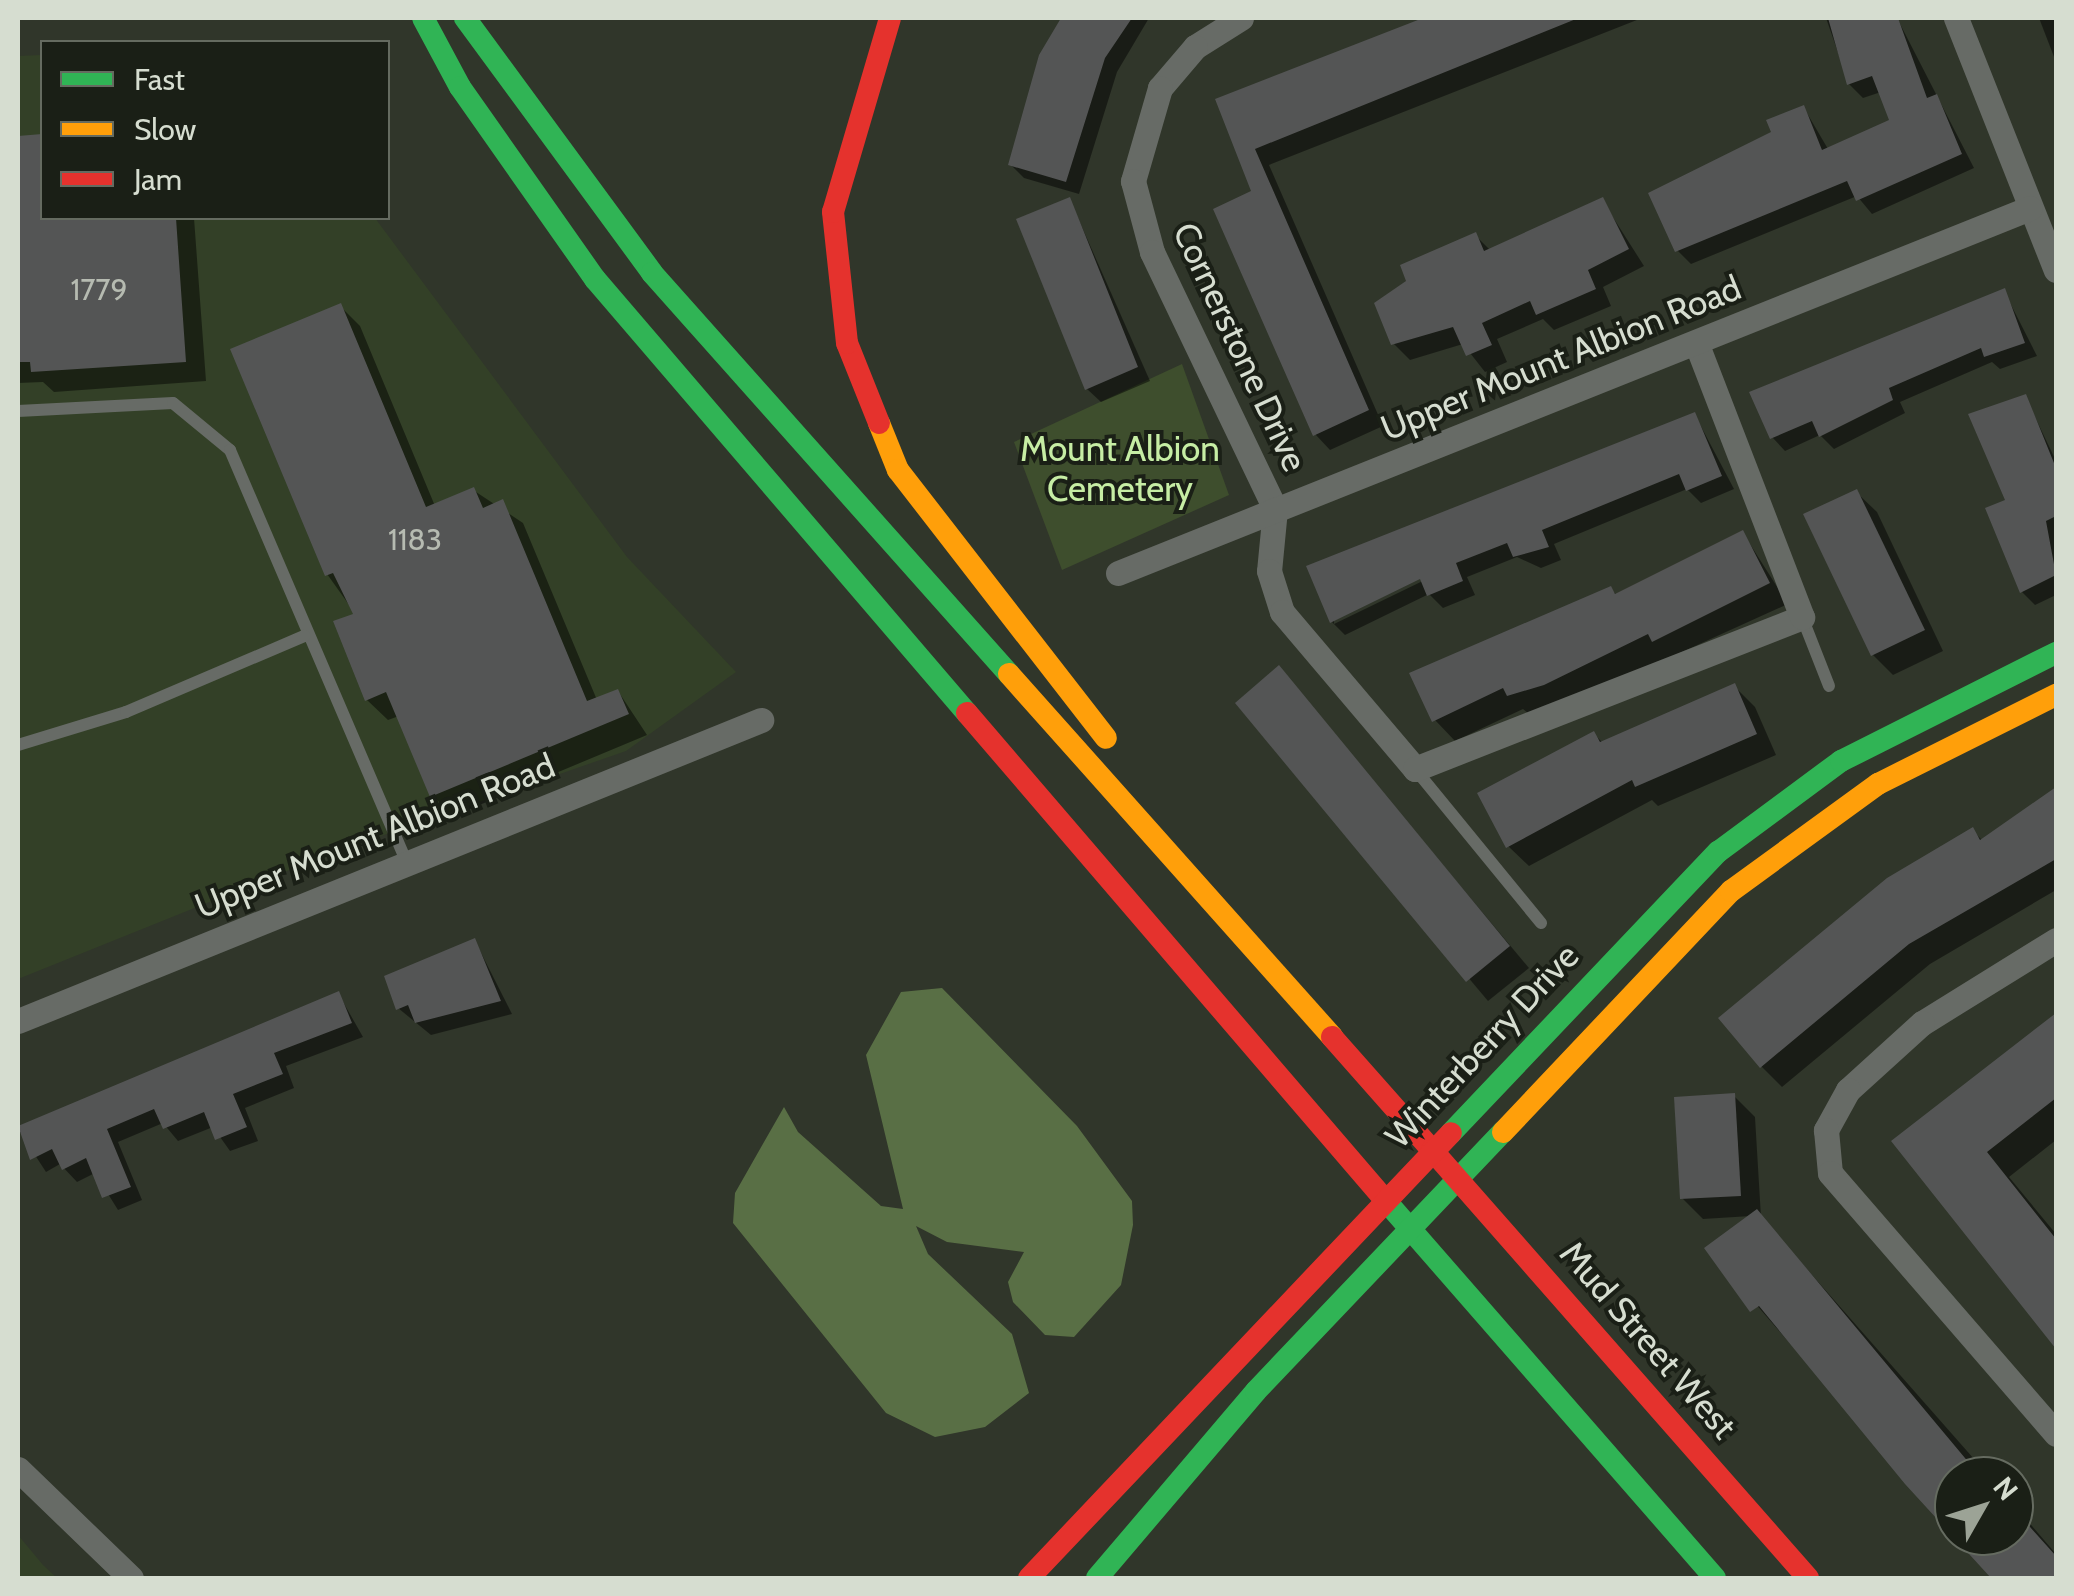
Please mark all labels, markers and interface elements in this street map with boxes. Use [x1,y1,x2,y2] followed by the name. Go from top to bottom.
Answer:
[40,40,390,220] legend
[134,61,185,98] text: Fast
[134,111,196,148] text: Slow
[134,161,182,198] text: Jam
[1164,216,1316,478] street label: Cornerstone Drive
[1375,267,1747,449] street label: Upper Mount Albion Road
[71,272,127,308] house number: 1779
[1020,428,1220,510] park label: Mount Albion Cemetery
[388,522,442,558] house number: 1183
[189,745,561,927] street label: Upper Mount Albion Road
[1377,935,1587,1157] street label: Winterberry Drive
[1551,1233,1745,1447] street label: Mud Street West
[1934,1456,2034,1556] north arrow
[1986,1470,2025,1507] text: N

